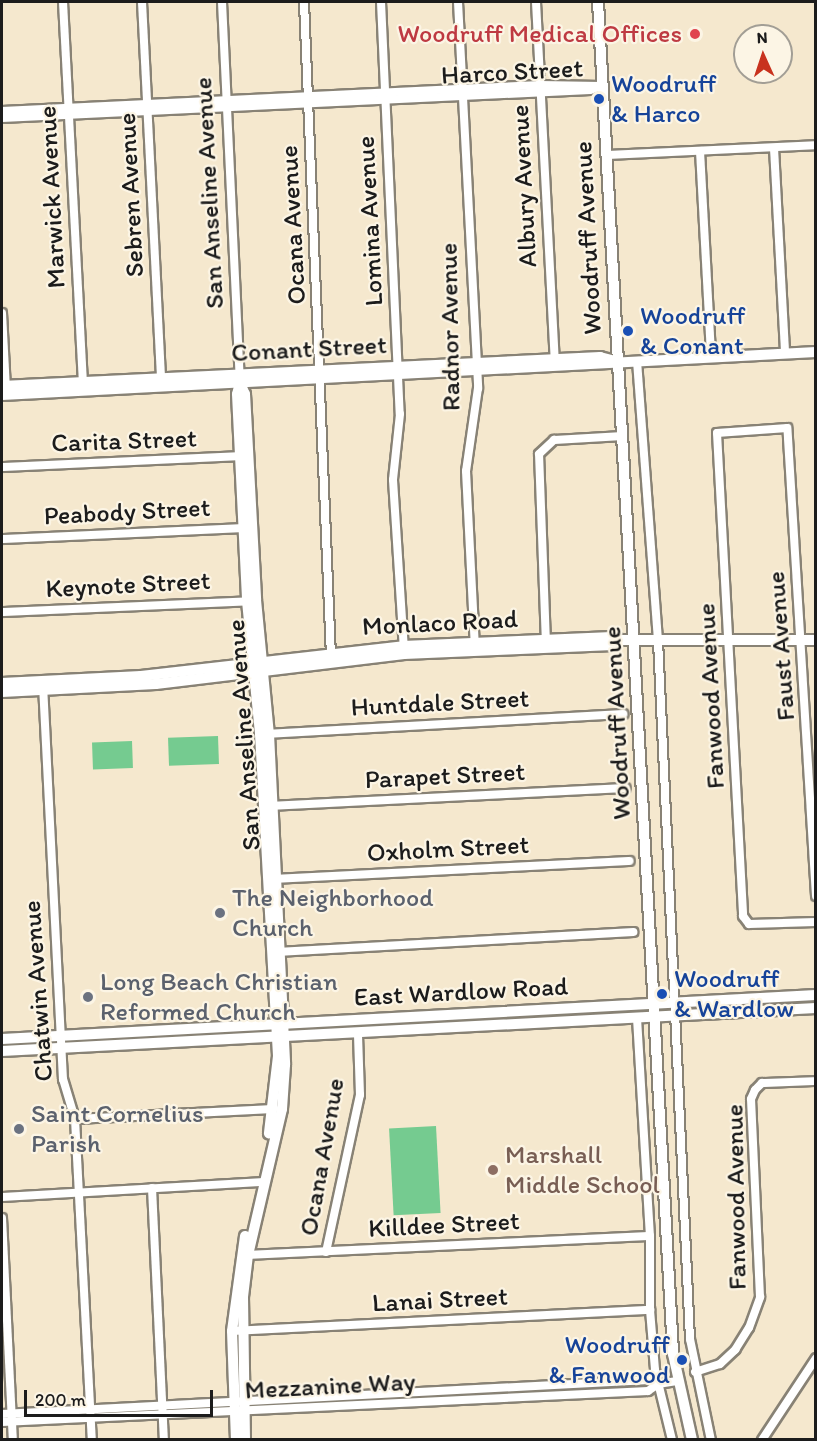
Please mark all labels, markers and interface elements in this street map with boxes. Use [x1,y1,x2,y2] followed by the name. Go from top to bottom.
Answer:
[398,18,682,50] place label: Woodruff Medical Offices
[733,24,793,84] north arrow
[686,25,704,43] marker: Woodruff Medical Offices
[756,28,768,47] text: N
[441,53,583,91] street label: Harco Street
[611,68,716,130] place label: Woodruff & Harco
[187,76,231,310] street label: San Anseline Avenue
[592,92,606,106] marker: Woodruff & Harco
[504,105,544,267] street label: Albury Avenue
[32,106,72,288] street label: Marwick Avenue
[111,112,151,278] street label: Sebren Avenue
[350,136,390,306] street label: Lomina Avenue
[567,141,609,335] street label: Woodruff Avenue
[273,145,313,305] street label: Ocana Avenue
[433,243,467,411] street label: Radnor Avenue
[640,300,745,362] place label: Woodruff & Conant
[621,324,635,338] marker: Woodruff & Conant
[230,329,388,369] street label: Conant Street
[51,423,197,459] street label: Carita Street
[43,492,211,532] street label: Peabody Street
[45,565,211,605] street label: Keynote Street
[760,571,802,721] street label: Faust Avenue
[691,602,731,790] street label: Fanwood Avenue
[361,603,519,643] street label: Monlaco Road
[220,618,268,852] street label: San Anseline Avenue
[596,626,638,820] street label: Woodruff Avenue
[350,683,530,723] street label: Huntdale Street
[364,756,526,796] street label: Parapet Street
[366,829,530,869] street label: Oxholm Street
[232,882,433,944] place label: The Neighborhood Church
[16,900,60,1082] street label: Chatwin Avenue
[213,906,227,920] marker: The Neighborhood Church
[674,963,794,1024] place label: Woodruff & Wardlow
[100,966,336,1028] place label: Long Beach Christian Reformed Church
[353,971,569,1013] street label: East Wardlow Road
[655,987,669,1001] marker: Woodruff & Wardlow
[81,990,95,1004] marker: Long Beach Christian Reformed Church
[293,1076,351,1238] street label: Ocana Avenue
[31,1098,203,1160] place label: Saint Cornelius Parish
[719,1104,753,1290] street label: Fanwood Avenue
[12,1122,26,1136] marker: Saint Cornelius Parish
[505,1139,660,1200] place label: Marshall Middle School
[486,1163,500,1177] marker: Marshall Middle School
[367,1205,521,1245] street label: Killdee Street
[372,1281,508,1319] street label: Lanai Street
[548,1329,670,1390] place label: Woodruff & Fanwood
[675,1353,689,1367] marker: Woodruff & Fanwood
[244,1366,416,1406] street label: Mezzanine Way
[27,1378,216,1416] scale bar
[35,1389,86,1411] text: 200 m

